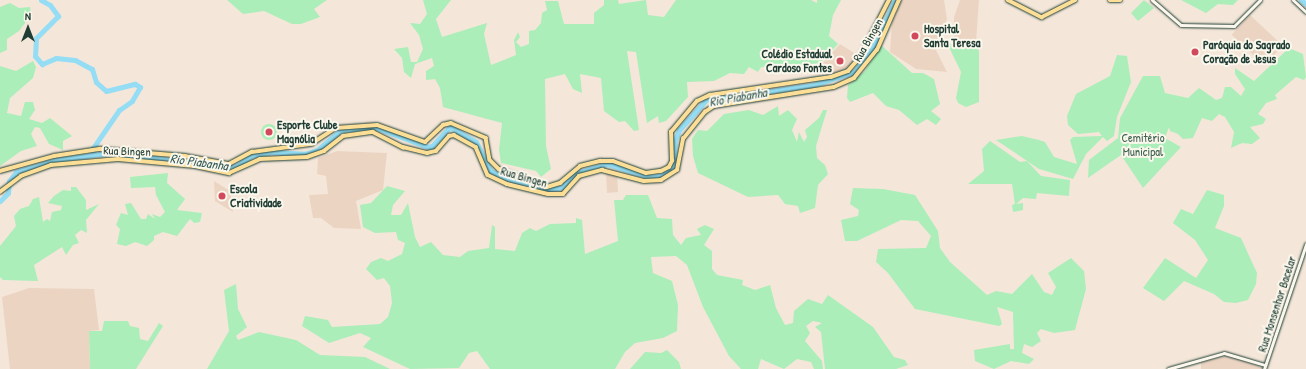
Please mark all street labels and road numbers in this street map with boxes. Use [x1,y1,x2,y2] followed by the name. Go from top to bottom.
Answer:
[850,16,886,64] street label: Rua Bingen
[103,143,151,159] street label: Rua Bingen
[499,164,549,190] street label: Rua Bingen
[1255,254,1299,354] street label: Rua Monsenhor Bacelar

